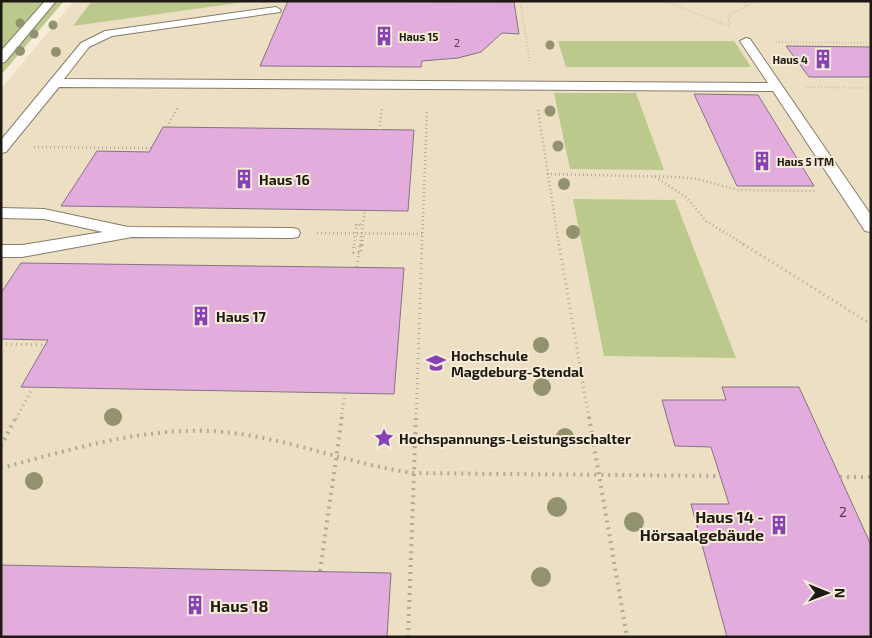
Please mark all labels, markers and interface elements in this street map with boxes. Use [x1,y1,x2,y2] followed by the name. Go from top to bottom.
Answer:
[373,25,395,47] building icon: Haus 15
[399,30,438,43] place label: Haus 15
[454,36,460,49] house number: 2
[812,48,834,70] building icon: Haus 4
[772,53,808,66] place label: Haus 4
[751,150,773,172] building icon: Haus 5 ITM
[777,155,834,168] place label: Haus 5 ITM
[233,168,255,190] building icon: Haus 16
[259,171,310,188] place label: Haus 16
[190,305,212,327] building icon: Haus 17
[216,308,266,325] place label: Haus 17
[451,347,584,380] place label: Hochschule Magdeburg-Stendal
[425,352,447,374] school or university icon: Hochschule Magdeburg-Stendal
[373,427,395,449] place icon: Hochspannungs-Leistungsschalter
[399,430,631,447] place label: Hochspannungs-Leistungsschalter
[839,503,847,520] house number: 2
[640,507,764,544] place label: Haus 14 - Hörsaalgebäude
[768,514,790,536] building icon: Haus 14 - Hörsaalgebäude
[802,568,852,618] north arrow
[832,588,849,598] text: N
[184,594,206,616] building icon: Haus 18
[210,596,269,615] place label: Haus 18

